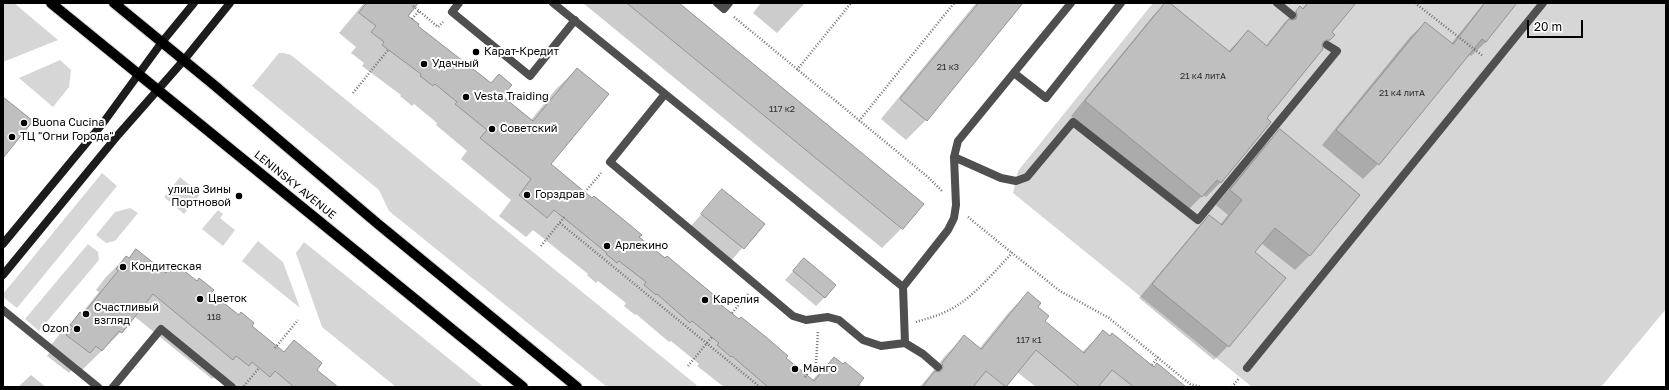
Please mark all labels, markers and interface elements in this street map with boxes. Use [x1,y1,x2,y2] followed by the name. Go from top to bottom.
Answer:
[1529,12,1585,38] scale bar
[1534,19,1562,34] text: 20 m
[484,45,559,59] place label: Карат-Кредит
[471,47,481,57] marker: Карат-Кредит
[432,57,479,71] place label: Удачный
[419,59,429,69] marker: Удачный
[937,62,959,72] house number: 21 к3
[1180,71,1226,81] house number: 21 к4 литА
[1379,88,1425,98] house number: 21 к4 литА
[474,90,549,104] place label: Vesta Traiding
[461,92,471,102] marker: Vesta Traiding
[769,104,795,114] house number: 117 к2
[32,116,104,130] place label: Buona Cucina
[19,118,29,128] marker: Buona Cucina
[500,122,558,136] place label: Советский
[487,124,497,134] marker: Советский
[20,130,114,144] place label: ТЦ "Огни Города"
[7,132,17,142] marker: ТЦ "Огни Города"
[252,148,338,222] street label: LENINSKY AVENUE
[168,183,231,209] place label: улица Зины Портновой
[535,188,585,202] place label: Горздрав
[522,190,532,200] marker: Горздрав
[234,191,244,201] marker: улица Зины Портновой
[615,239,668,253] place label: Арлекино
[602,241,612,251] marker: Арлекино
[131,260,202,274] place label: Кондитеская
[118,262,128,272] marker: Кондитеская
[208,292,247,306] place label: Цветок
[713,293,759,307] place label: Карелия
[195,294,205,304] marker: Цветок
[700,295,710,305] marker: Карелия
[94,301,159,327] place label: Счастливый взгляд
[81,309,91,319] marker: Счастливый взгляд
[207,312,221,322] house number: 118
[42,322,69,336] place label: Ozon
[72,324,82,334] marker: Ozon
[1016,335,1042,345] house number: 117 к1
[803,362,837,376] place label: Манго
[790,364,800,374] marker: Манго

